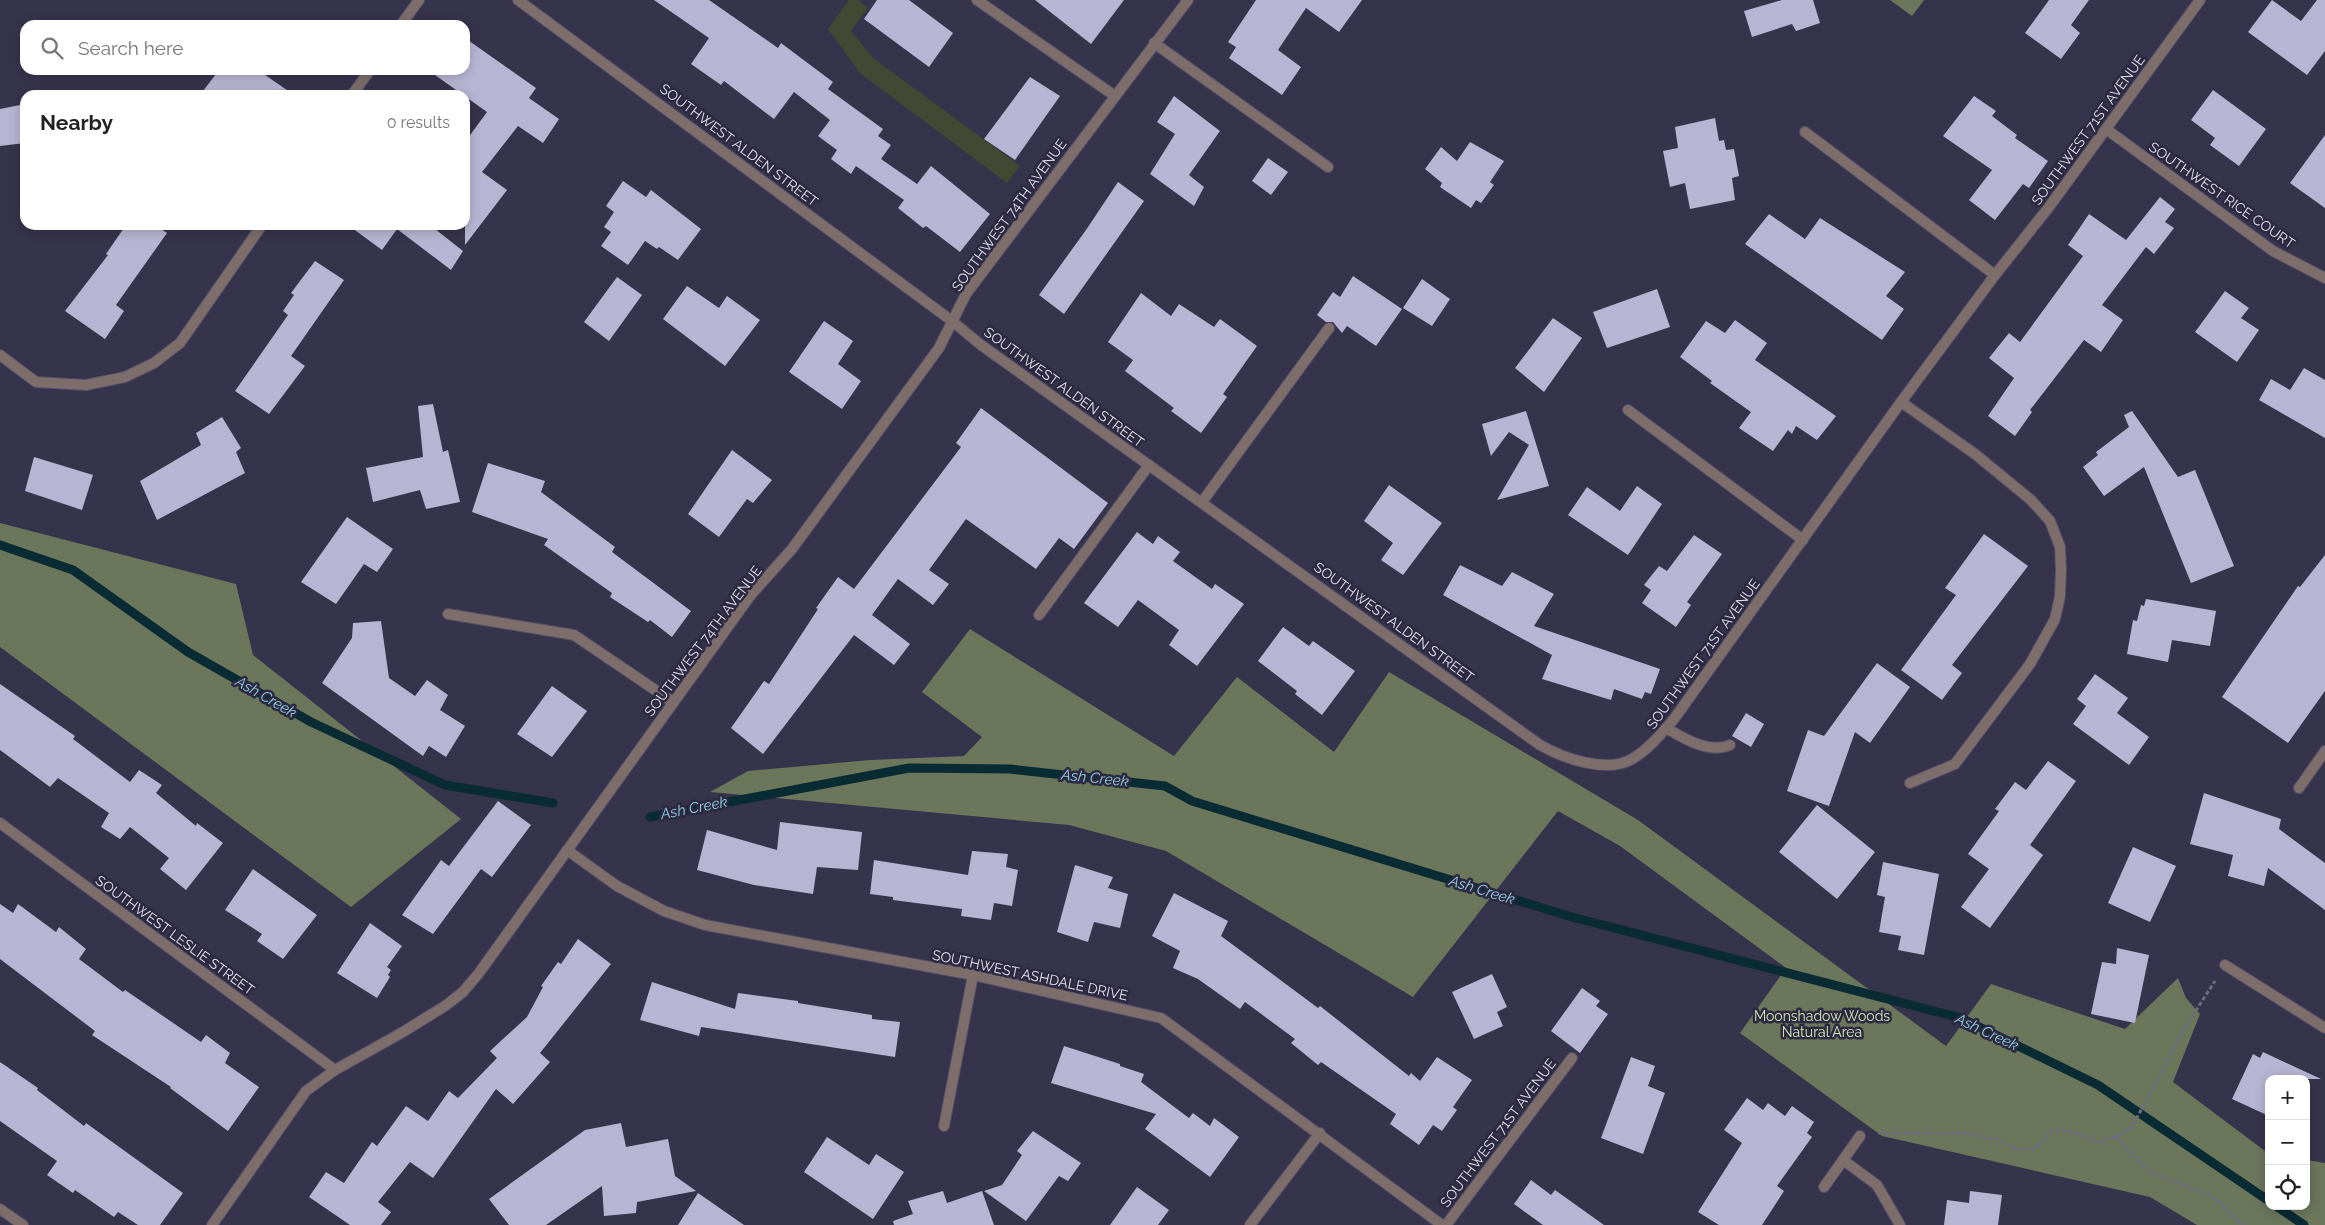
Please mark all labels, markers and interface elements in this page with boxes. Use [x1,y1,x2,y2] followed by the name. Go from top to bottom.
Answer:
[20,20,470,75] search box
[38,34,66,62] icon: search
[78,37,184,59] text: Search here
[2028,52,2148,208] street label: SOUTHWEST 71ST AVENUE
[657,80,821,210] street label: SOUTHWEST ALDEN STREET
[40,110,113,135] text: Nearby
[387,113,450,132] text: 0 results
[948,136,1070,294] street label: SOUTHWEST 74TH AVENUE
[2146,138,2298,252] street label: SOUTHWEST RICE COURT
[981,324,1147,451] street label: SOUTHWEST ALDEN STREET
[1311,559,1477,686] street label: SOUTHWEST ALDEN STREET
[641,563,765,719] street label: SOUTHWEST 74TH AVENUE
[1643,576,1763,732] street label: SOUTHWEST 71ST AVENUE
[231,672,300,722] water label: Ash Creek
[1059,765,1130,790] water label: Ash Creek
[658,793,729,823] water label: Ash Creek
[1446,871,1517,908] water label: Ash Creek
[92,872,258,998] street label: SOUTHWEST LESLIE STREET
[931,946,1129,1004] street label: SOUTHWEST ASHDALE DRIVE
[1754,1008,1890,1040] park label: Moonshadow Woods Natural Area
[1952,1009,2021,1054] water label: Ash Creek
[1437,1056,1559,1210] street label: SOUTHWEST 71ST AVENUE
[2265,1075,2310,1210] map controls
[2265,1075,2310,1120] button: +
[2265,1120,2310,1165] button: −
[2265,1165,2310,1210] button: locate

